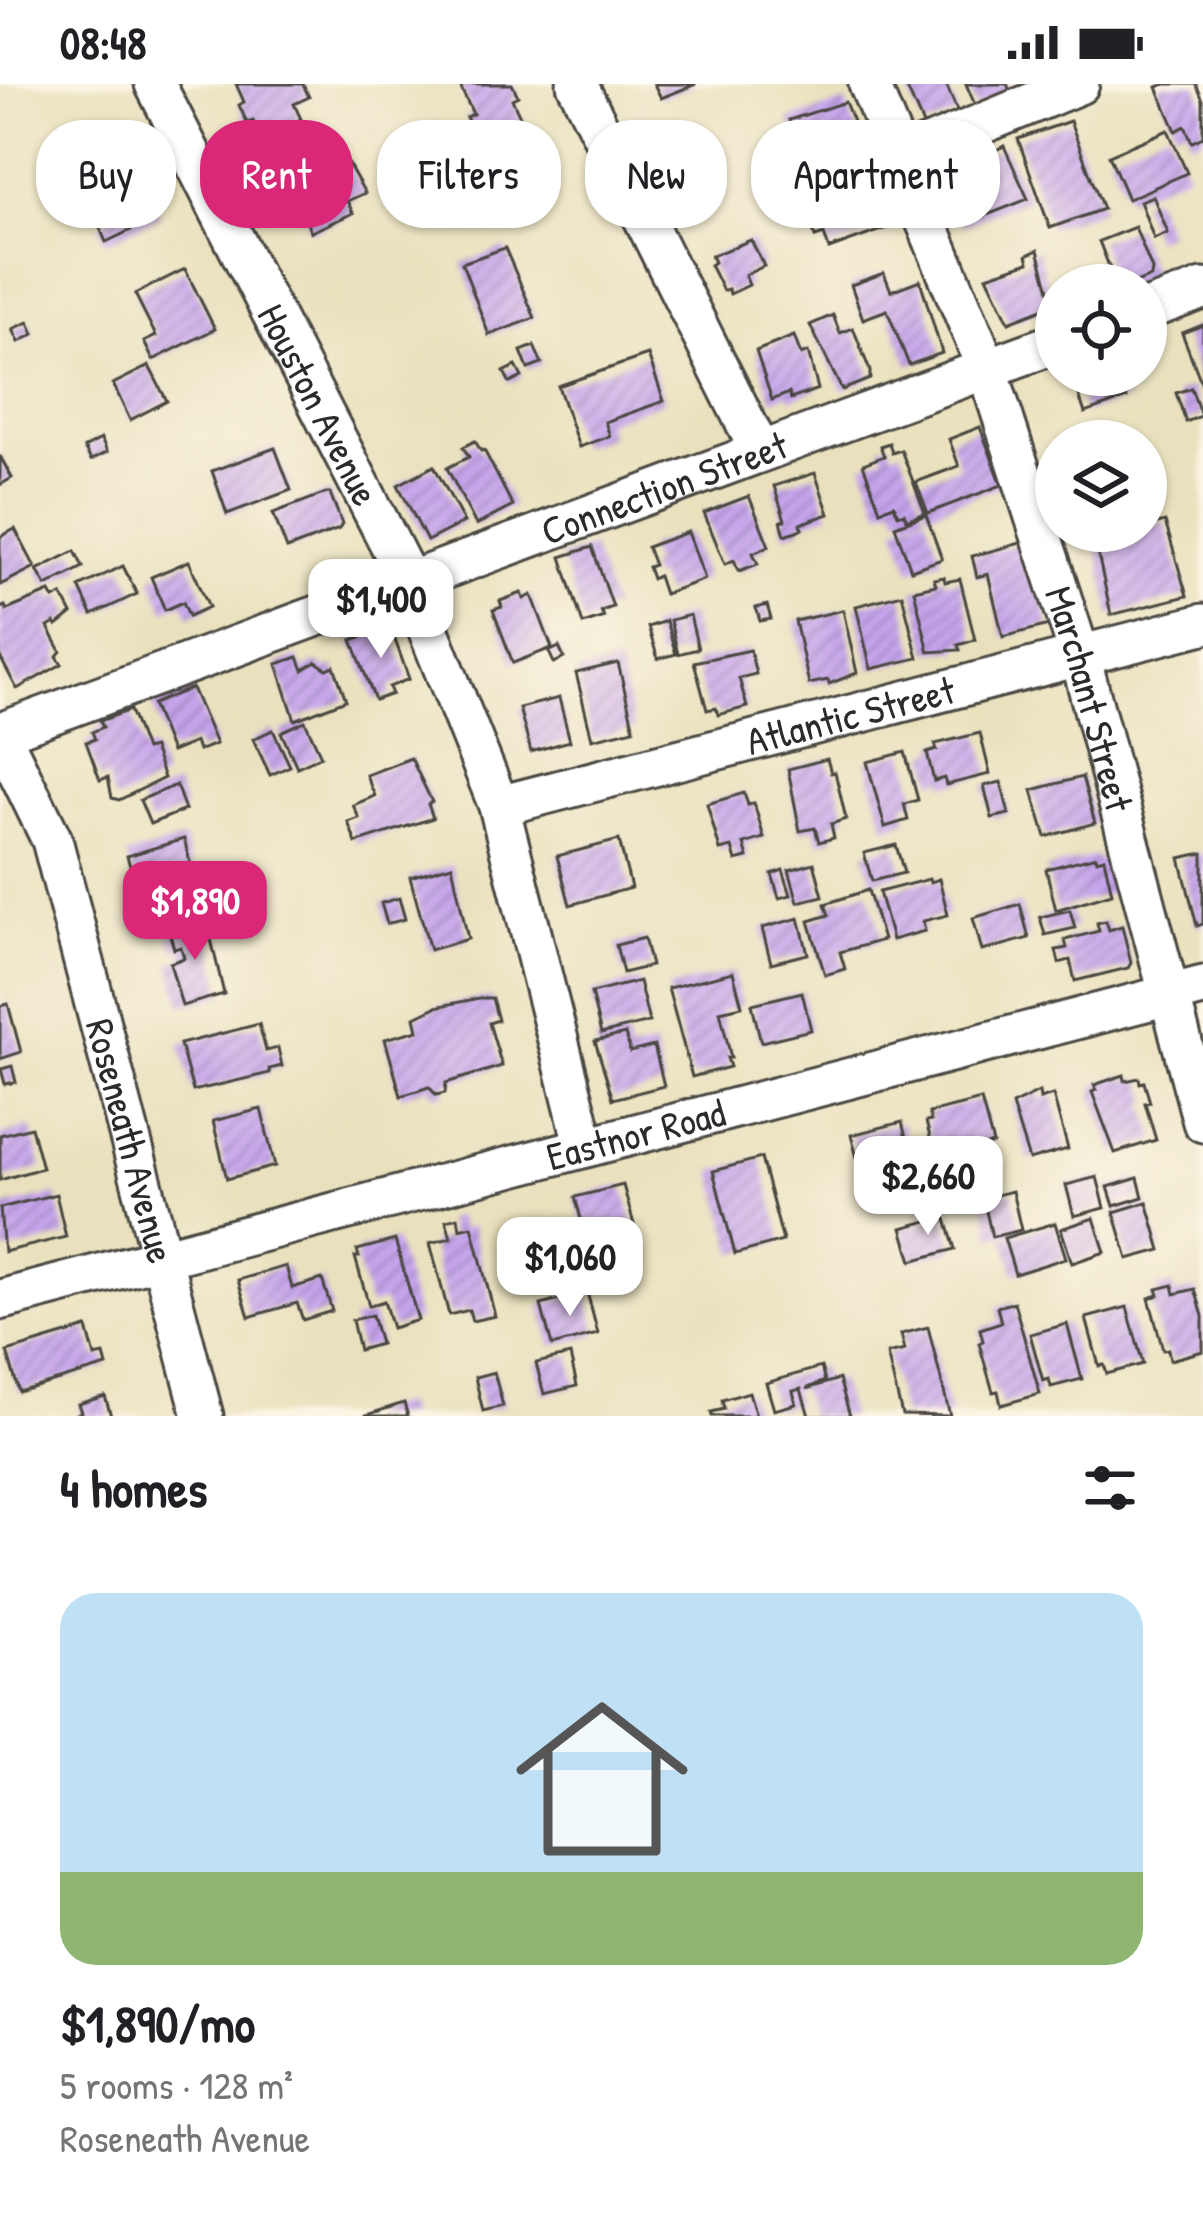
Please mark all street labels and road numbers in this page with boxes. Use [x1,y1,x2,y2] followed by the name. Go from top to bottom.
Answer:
[246,295,393,514] street label: Houston Avenue
[534,417,795,557] street label: Connection Street
[1033,579,1147,817] street label: Marchant Street
[741,662,961,767] street label: Atlantic Street
[74,1013,189,1268] street label: Roseneath Avenue
[541,1085,730,1182] street label: Eastnor Road

